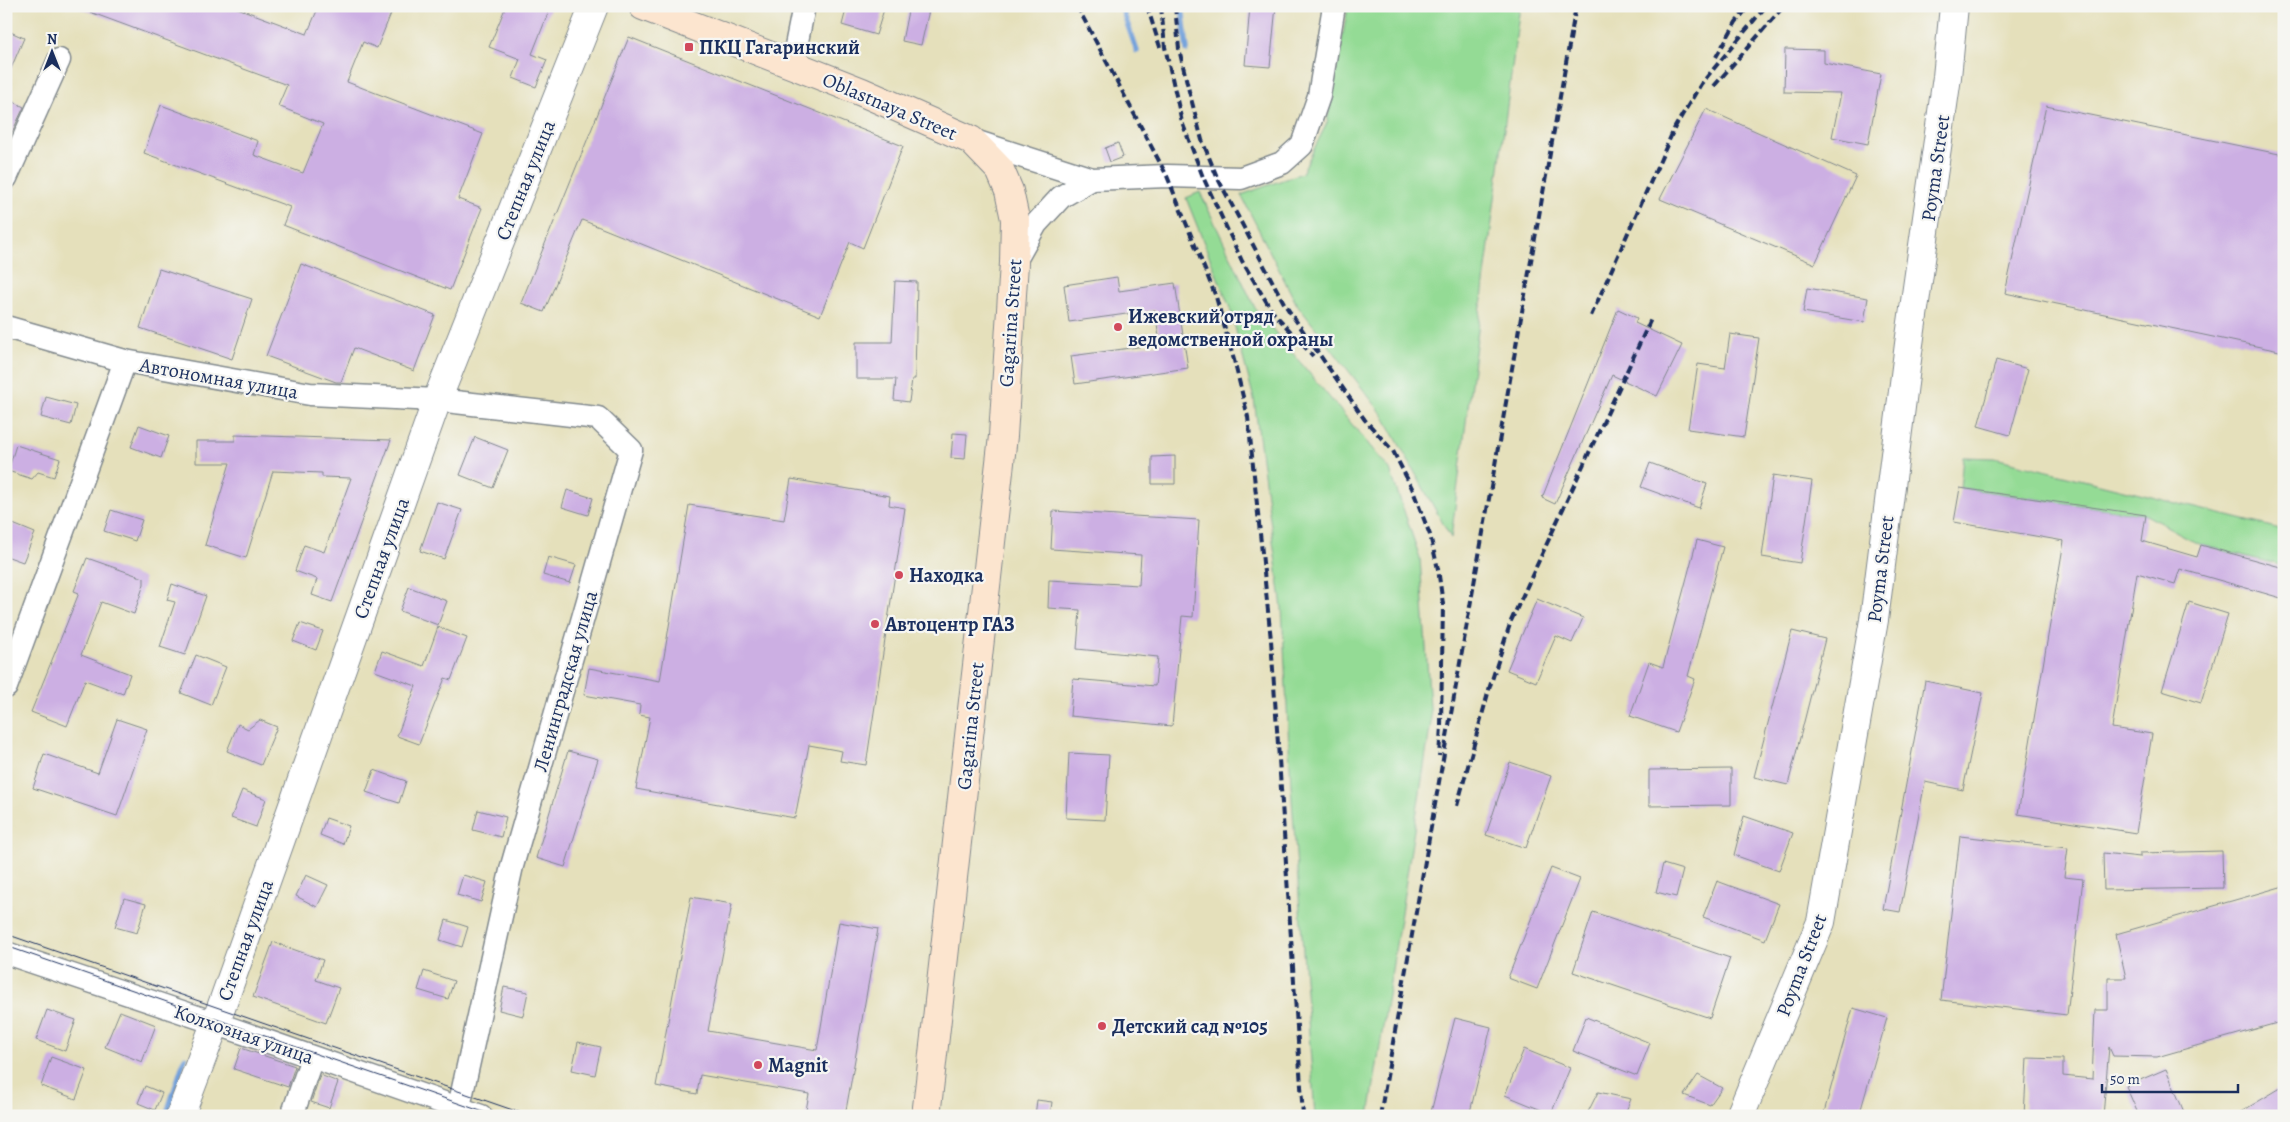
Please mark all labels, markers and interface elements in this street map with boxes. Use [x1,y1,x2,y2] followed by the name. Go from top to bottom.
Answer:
[28,28,78,78] north arrow
[47,30,57,49] text: N
[699,34,860,61] place label: ПКЦ Гагаринский
[683,41,695,53] marker: ПКЦ Гагаринский
[818,66,962,147] street label: Oblastnaya Street
[1915,112,1956,223] street label: Poyma Street
[489,115,562,244] street label: Степная улица
[993,258,1028,388] street label: Gagarina Street
[1128,303,1333,353] place label: Ижевский отряд ведомственной охраны
[1112,321,1124,333] marker: Ижевский отряд ведомственной охраны
[137,351,301,406] street label: Автономная улица
[347,493,416,623] street label: Степная улица
[1861,514,1901,624] street label: Poyma Street
[909,562,984,589] place label: Находка
[893,569,905,581] marker: Находка
[527,587,604,775] street label: Ленинградская улица
[884,611,1015,638] place label: Автоцентр ГАЗ
[869,618,881,630] marker: Автоцентр ГАЗ
[950,660,991,791] street label: Gagarina Street
[211,875,280,1005] street label: Степная улица
[1770,910,1834,1020] street label: Poyma Street
[170,998,318,1071] street label: Колхозная улица
[1112,1013,1268,1040] place label: Детский сад №105
[1096,1020,1108,1032] marker: Детский сад №105
[768,1052,829,1079] place label: Magnit
[752,1059,764,1071] marker: Magnit
[2102,1062,2239,1094] scale bar
[2110,1069,2140,1089] text: 50 m

